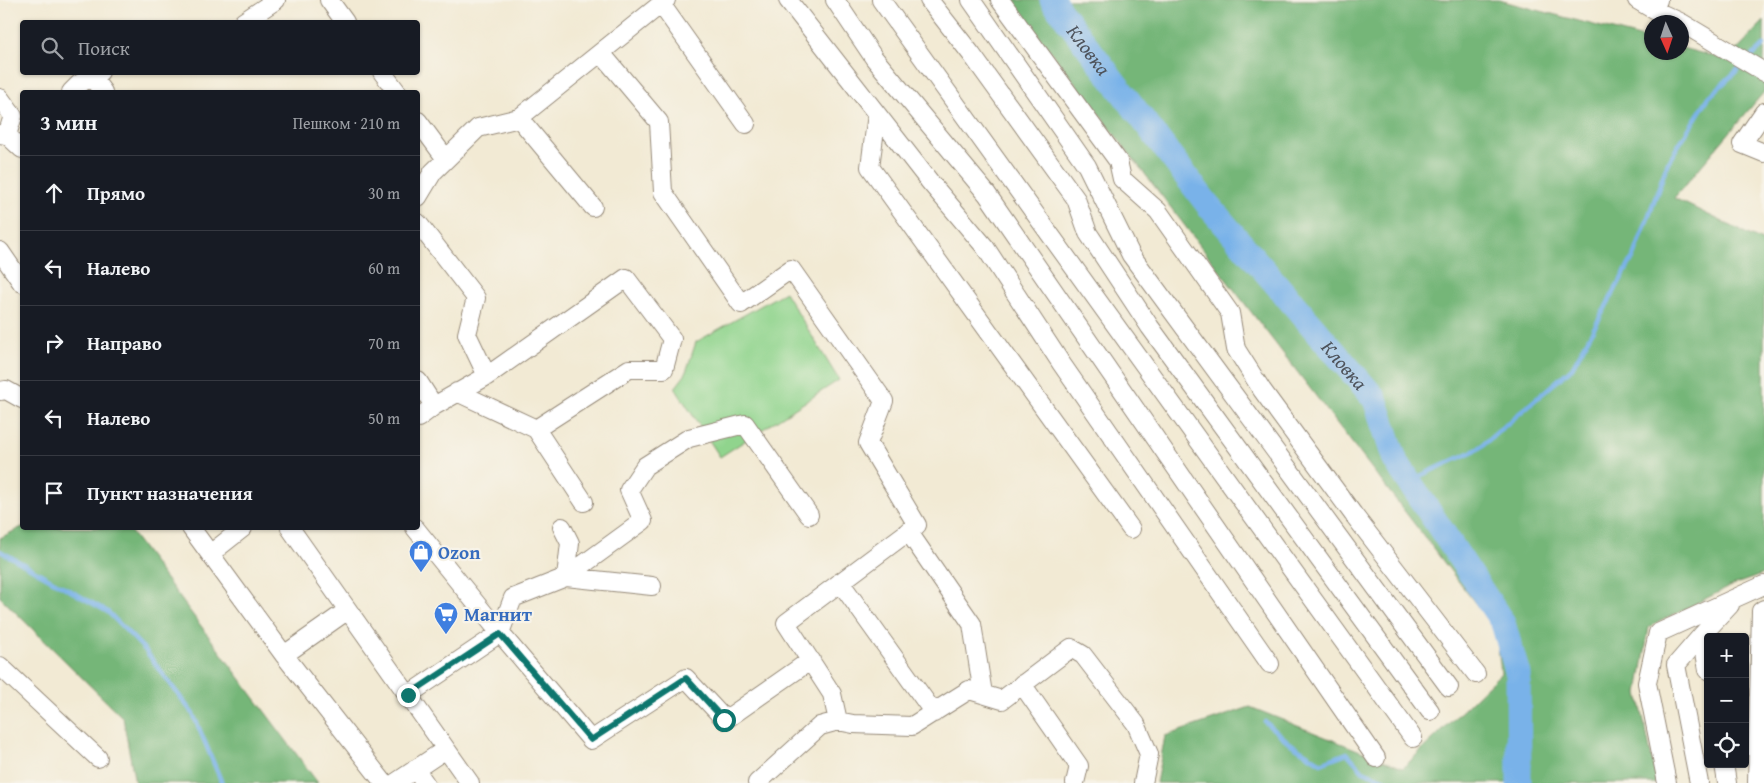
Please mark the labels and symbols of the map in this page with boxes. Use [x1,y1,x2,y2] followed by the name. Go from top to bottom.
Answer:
[1644,15,1689,60] north arrow
[1060,18,1119,82] water label: Кловка
[1315,333,1376,396] water label: Кловка
[438,538,481,566] place label: Ozon
[408,539,434,573] shop icon: Ozon
[464,600,533,628] place label: Магнит
[433,601,459,635] supermarket icon: Магнит
[397,684,420,707] route end
[713,709,736,732] route start

